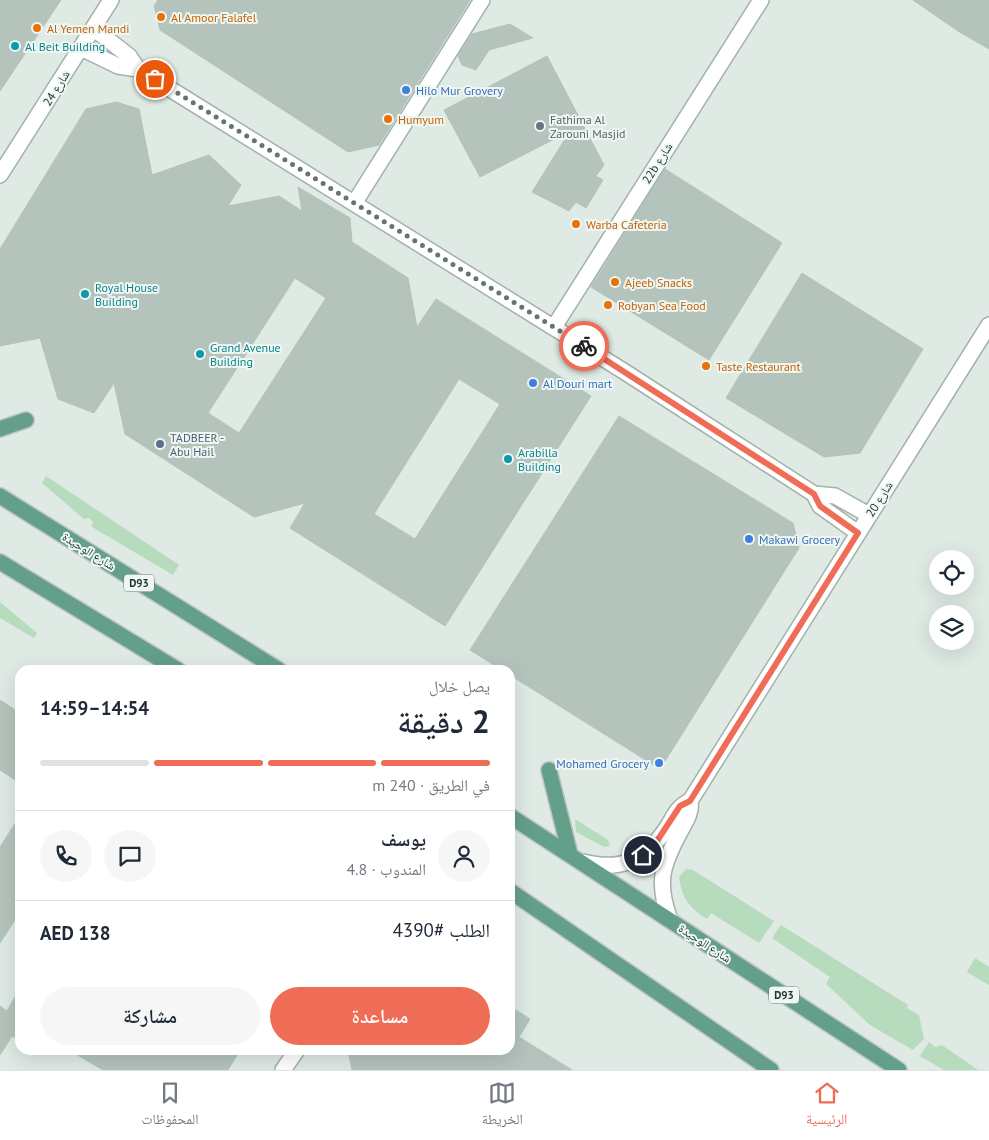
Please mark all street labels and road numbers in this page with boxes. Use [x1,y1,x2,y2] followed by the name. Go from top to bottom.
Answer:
[39,67,74,109] street label: شارع 24
[639,140,676,187] street label: 22b شارع
[862,478,897,520] street label: شارع 20
[59,529,118,574] street label: شارع الوحيدة
[124,574,154,592] road number: D93
[675,920,734,966] street label: شارع الوحيدة
[769,986,799,1004] road number: D93

